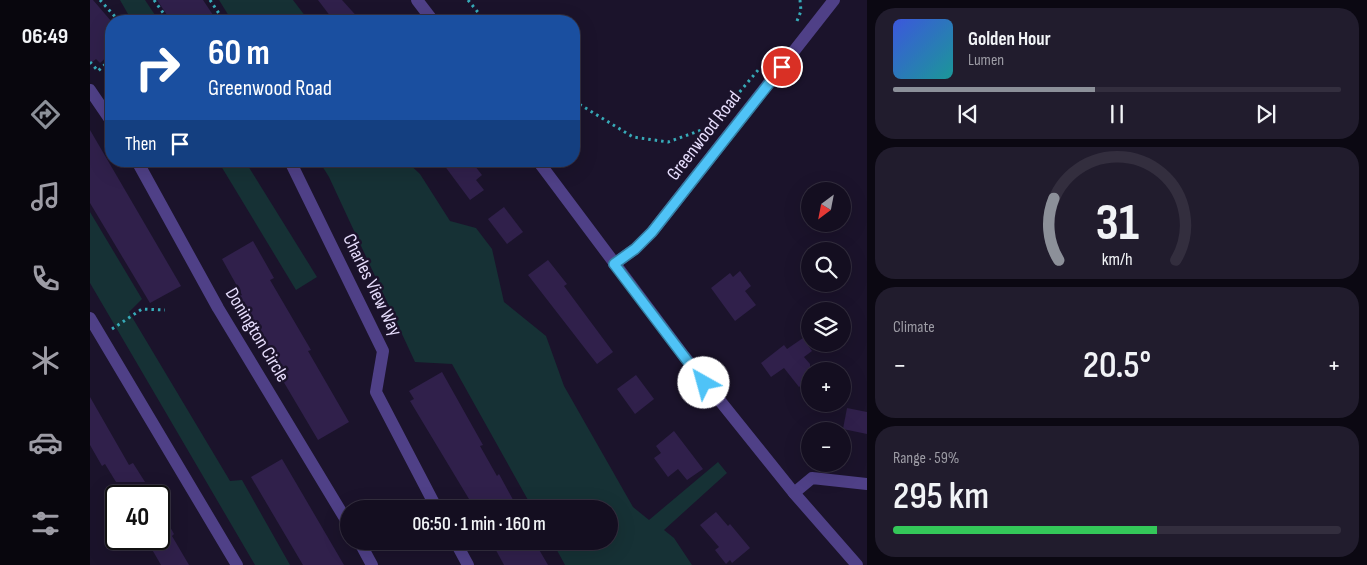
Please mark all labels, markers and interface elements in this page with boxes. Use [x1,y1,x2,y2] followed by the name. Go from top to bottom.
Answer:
[22,23,68,50] text: 06:49
[968,28,1051,51] text: Golden Hour
[208,32,270,75] text: 60 m
[125,35,190,100] icon: right
[761,46,803,88] pin
[968,51,1004,70] text: Lumen
[768,53,796,81] icon: arrive
[208,75,332,102] text: Greenwood Road
[662,87,746,185] street label: Greenwood Road
[28,97,63,132] icon: directions
[954,100,982,128] icon: previous
[1103,100,1131,128] icon: pause
[1252,100,1280,128] icon: next
[166,130,194,158] icon: arrive
[125,133,156,156] text: Then
[28,179,63,214] icon: music
[801,182,851,232] north arrow
[801,182,851,472] map controls
[1095,192,1139,255] text: 31
[337,230,407,340] street label: Charles View Way
[801,242,851,292] button: search
[1102,249,1132,270] text: km/h
[28,261,63,296] icon: phone
[220,284,294,386] street label: Donington Circle
[801,302,851,352] button: layers
[893,318,935,337] text: Climate
[28,343,63,378] icon: climate
[1083,343,1151,388] text: 20.5°
[893,349,907,382] text: −
[1327,349,1341,382] text: +
[677,356,729,408] position arrow
[801,362,851,412] button: +
[801,422,851,472] button: −
[28,425,63,460] icon: car
[893,449,959,468] text: Range · 59%
[893,474,989,519] text: 295 km
[105,485,170,550] speed limit sign: 40
[28,506,63,541] icon: filters
[412,513,546,536] text: 06:50 · 1 min · 160 m

